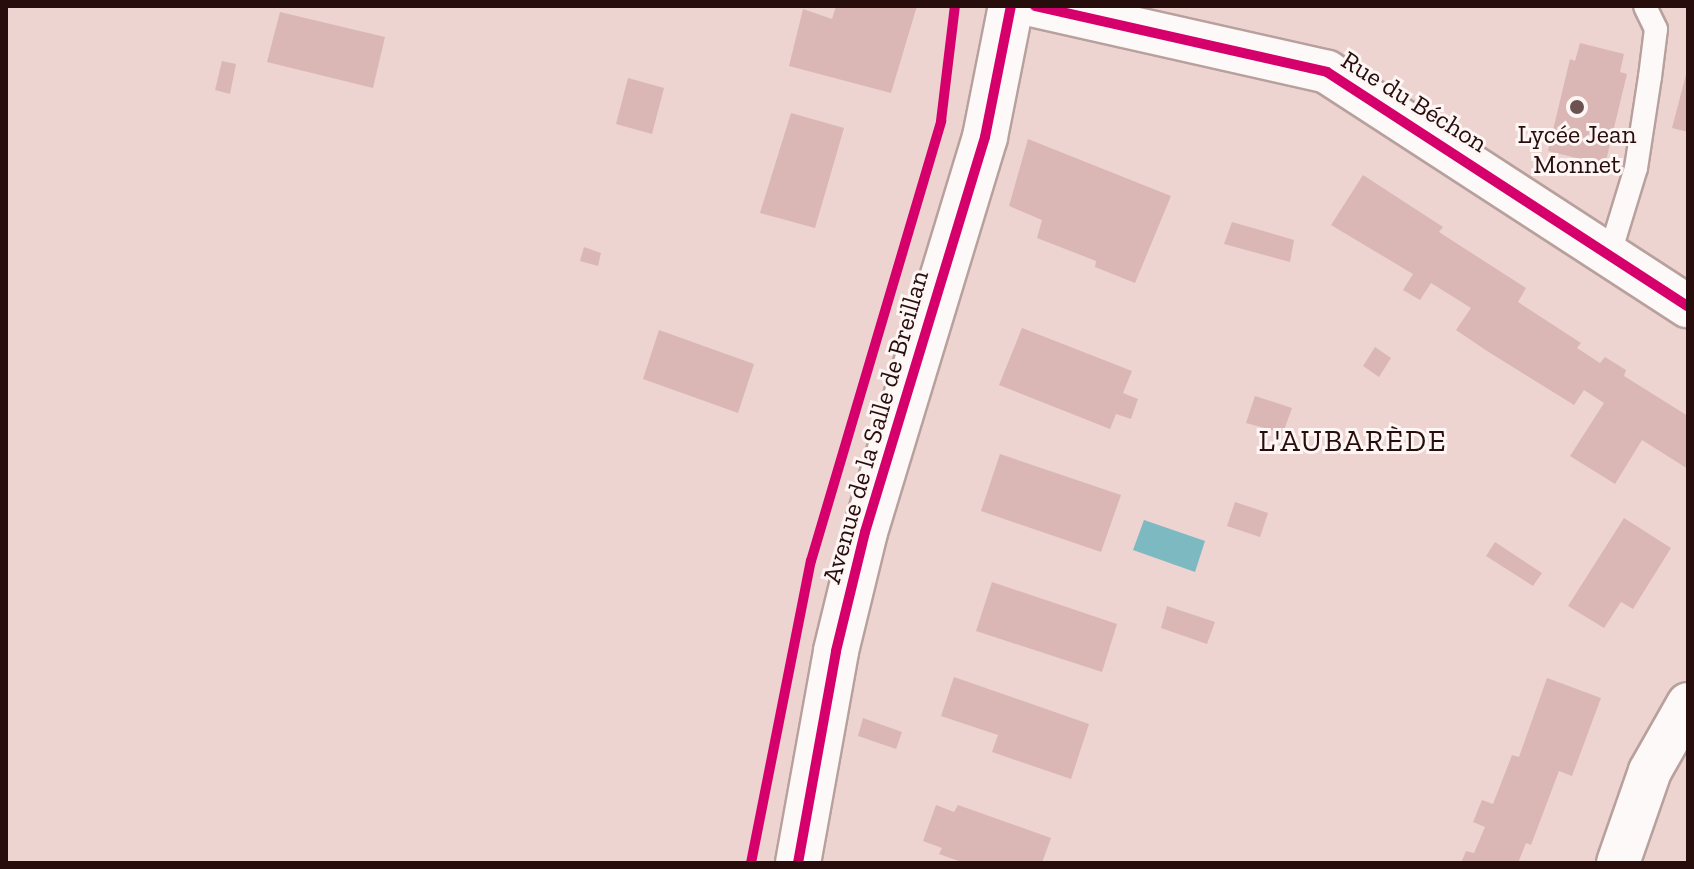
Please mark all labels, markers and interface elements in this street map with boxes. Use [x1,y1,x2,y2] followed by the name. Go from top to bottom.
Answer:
[1335,45,1493,159] street label: Rue du Béchon
[1568,98,1586,116] marker: Lycée Jean Monnet
[1517,119,1637,180] place label: Lycée Jean Monnet
[816,267,936,587] street label: Avenue de la Salle de Breillan
[1258,423,1448,459] district label: L'AUBARÈDE

